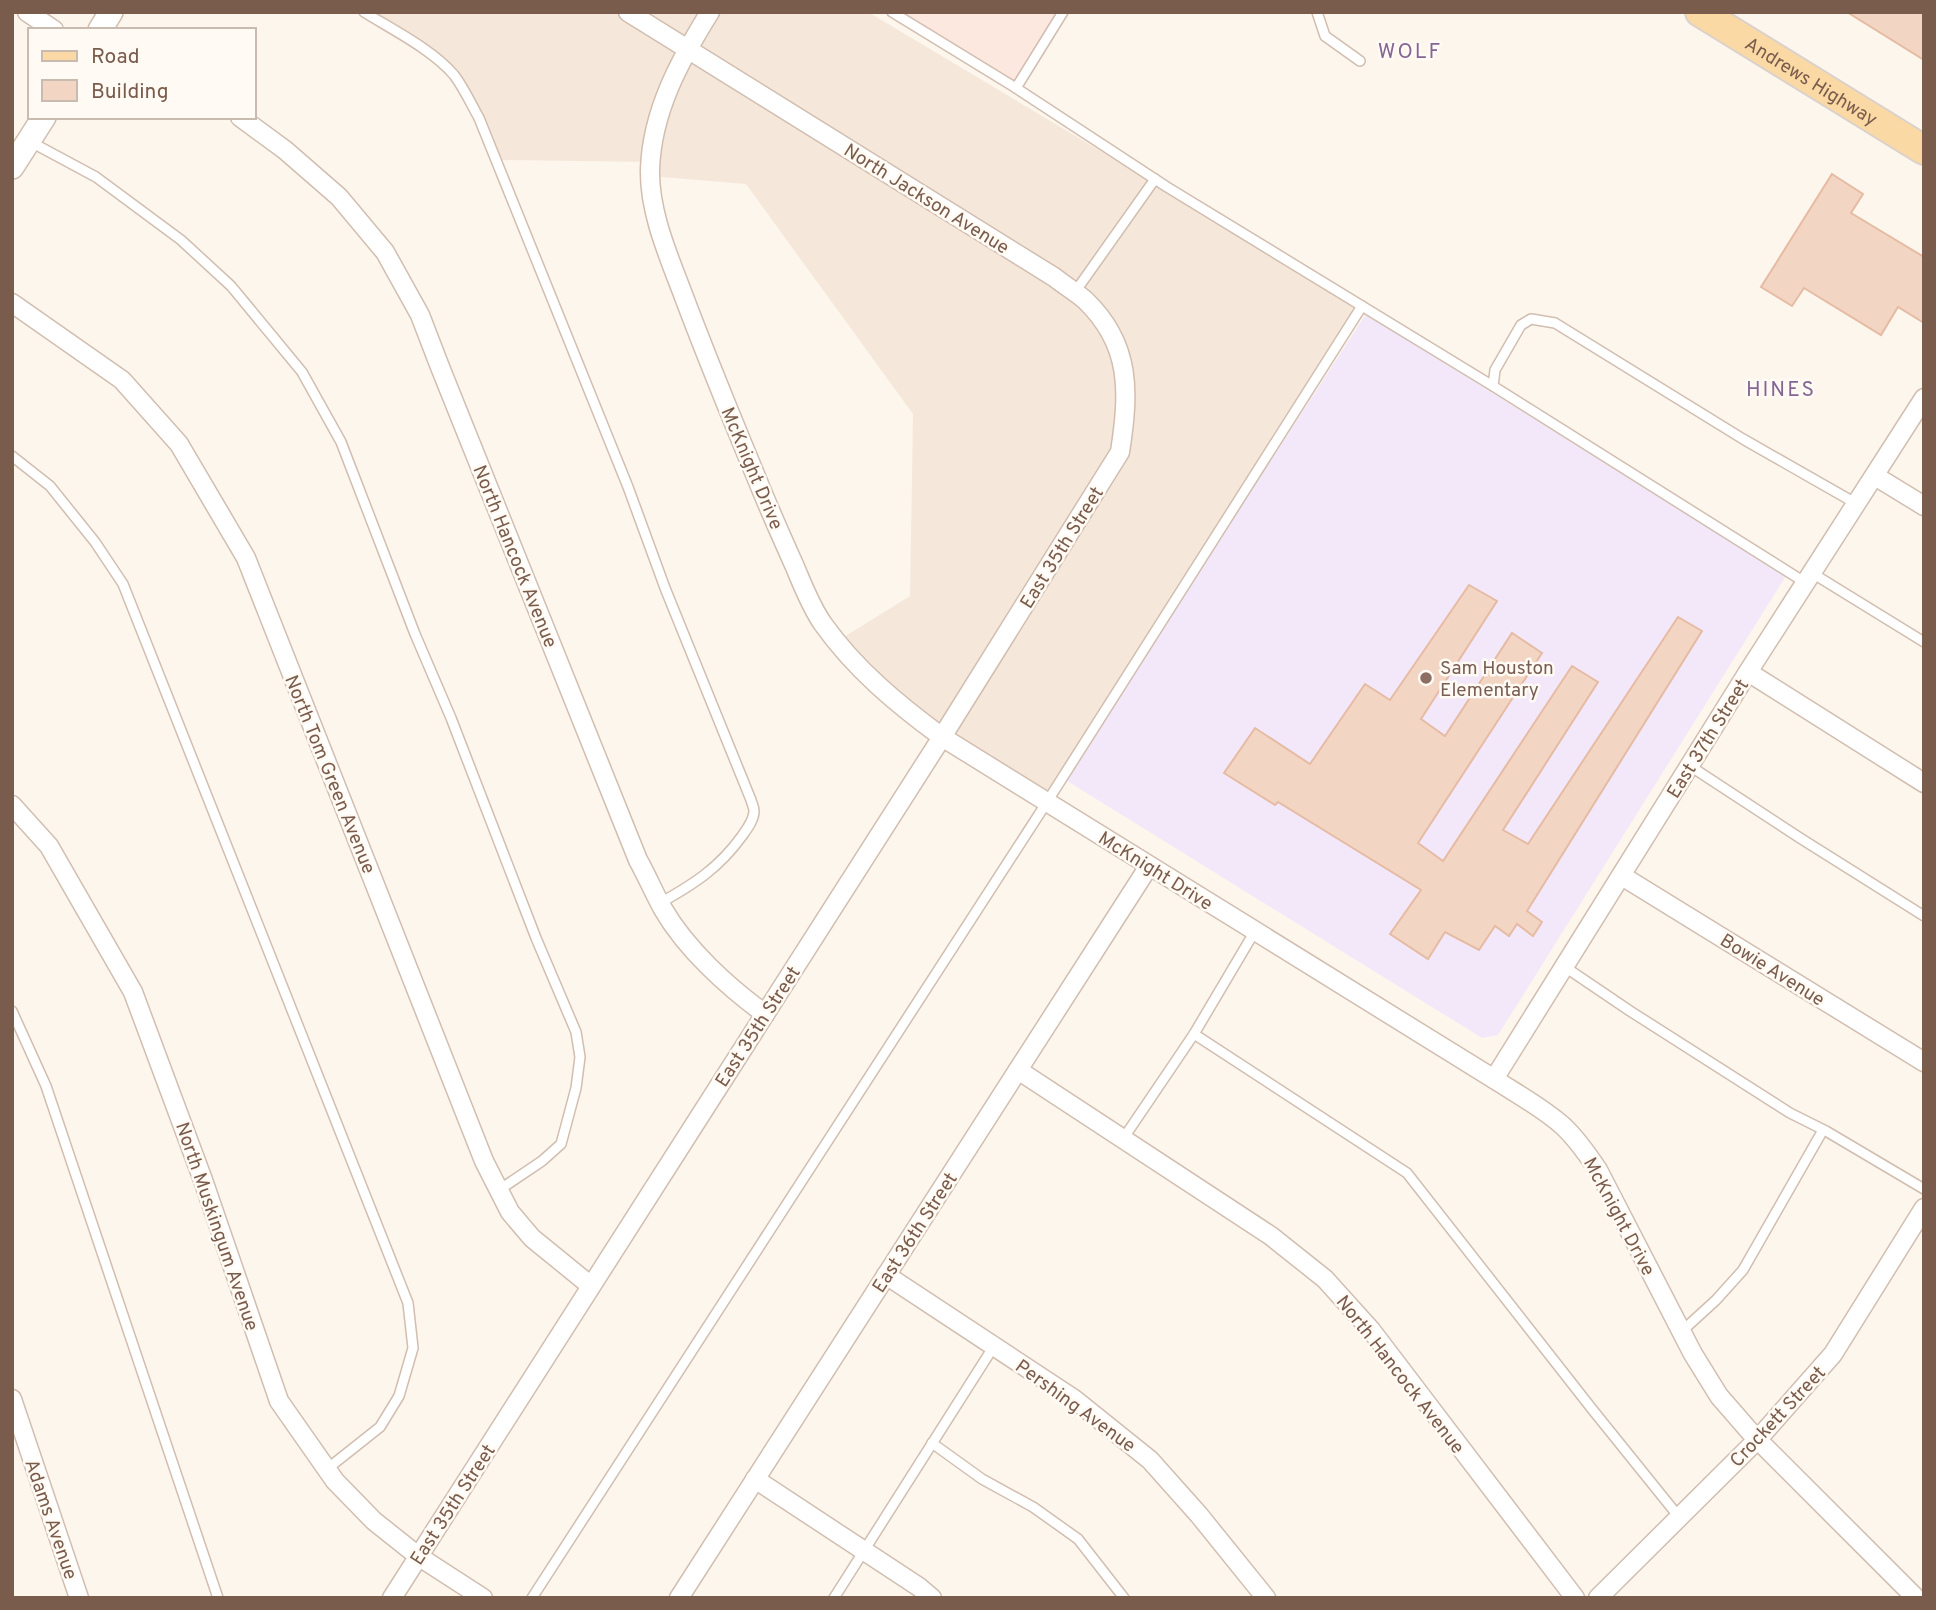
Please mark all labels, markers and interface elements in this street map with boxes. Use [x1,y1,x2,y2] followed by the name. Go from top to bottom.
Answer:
[28,28,256,119] legend
[1740,33,1881,132] street label: Andrews Highway
[1378,39,1442,66] district label: WOLF
[91,44,140,71] text: Road
[91,79,169,106] text: Building
[839,139,1013,260] street label: North Jackson Avenue
[1746,377,1816,404] district label: HINES
[715,404,788,534] street label: McKnight Drive
[467,462,562,652] street label: North Hancock Avenue
[1016,483,1110,613] street label: East 35th Street
[1440,657,1554,703] place label: Sam Houston Elementary
[1418,670,1434,686] marker: Sam Houston Elementary
[278,672,380,878] street label: North Tom Green Avenue
[1662,675,1755,803] street label: East 37th Street
[1093,827,1217,916] street label: McKnight Drive
[1715,929,1829,1012] street label: Bowie Avenue
[711,962,807,1092] street label: East 35th Street
[169,1119,263,1334] street label: North Muskingum Avenue
[1577,1154,1659,1280] street label: McKnight Drive
[868,1168,964,1298] street label: East 36th Street
[1330,1291,1469,1459] street label: North Hancock Avenue
[1010,1355,1140,1458] street label: Pershing Avenue
[1725,1362,1832,1473] street label: Crockett Street
[406,1440,502,1570] street label: East 35th Street
[18,1456,82,1583] street label: Adams Avenue

